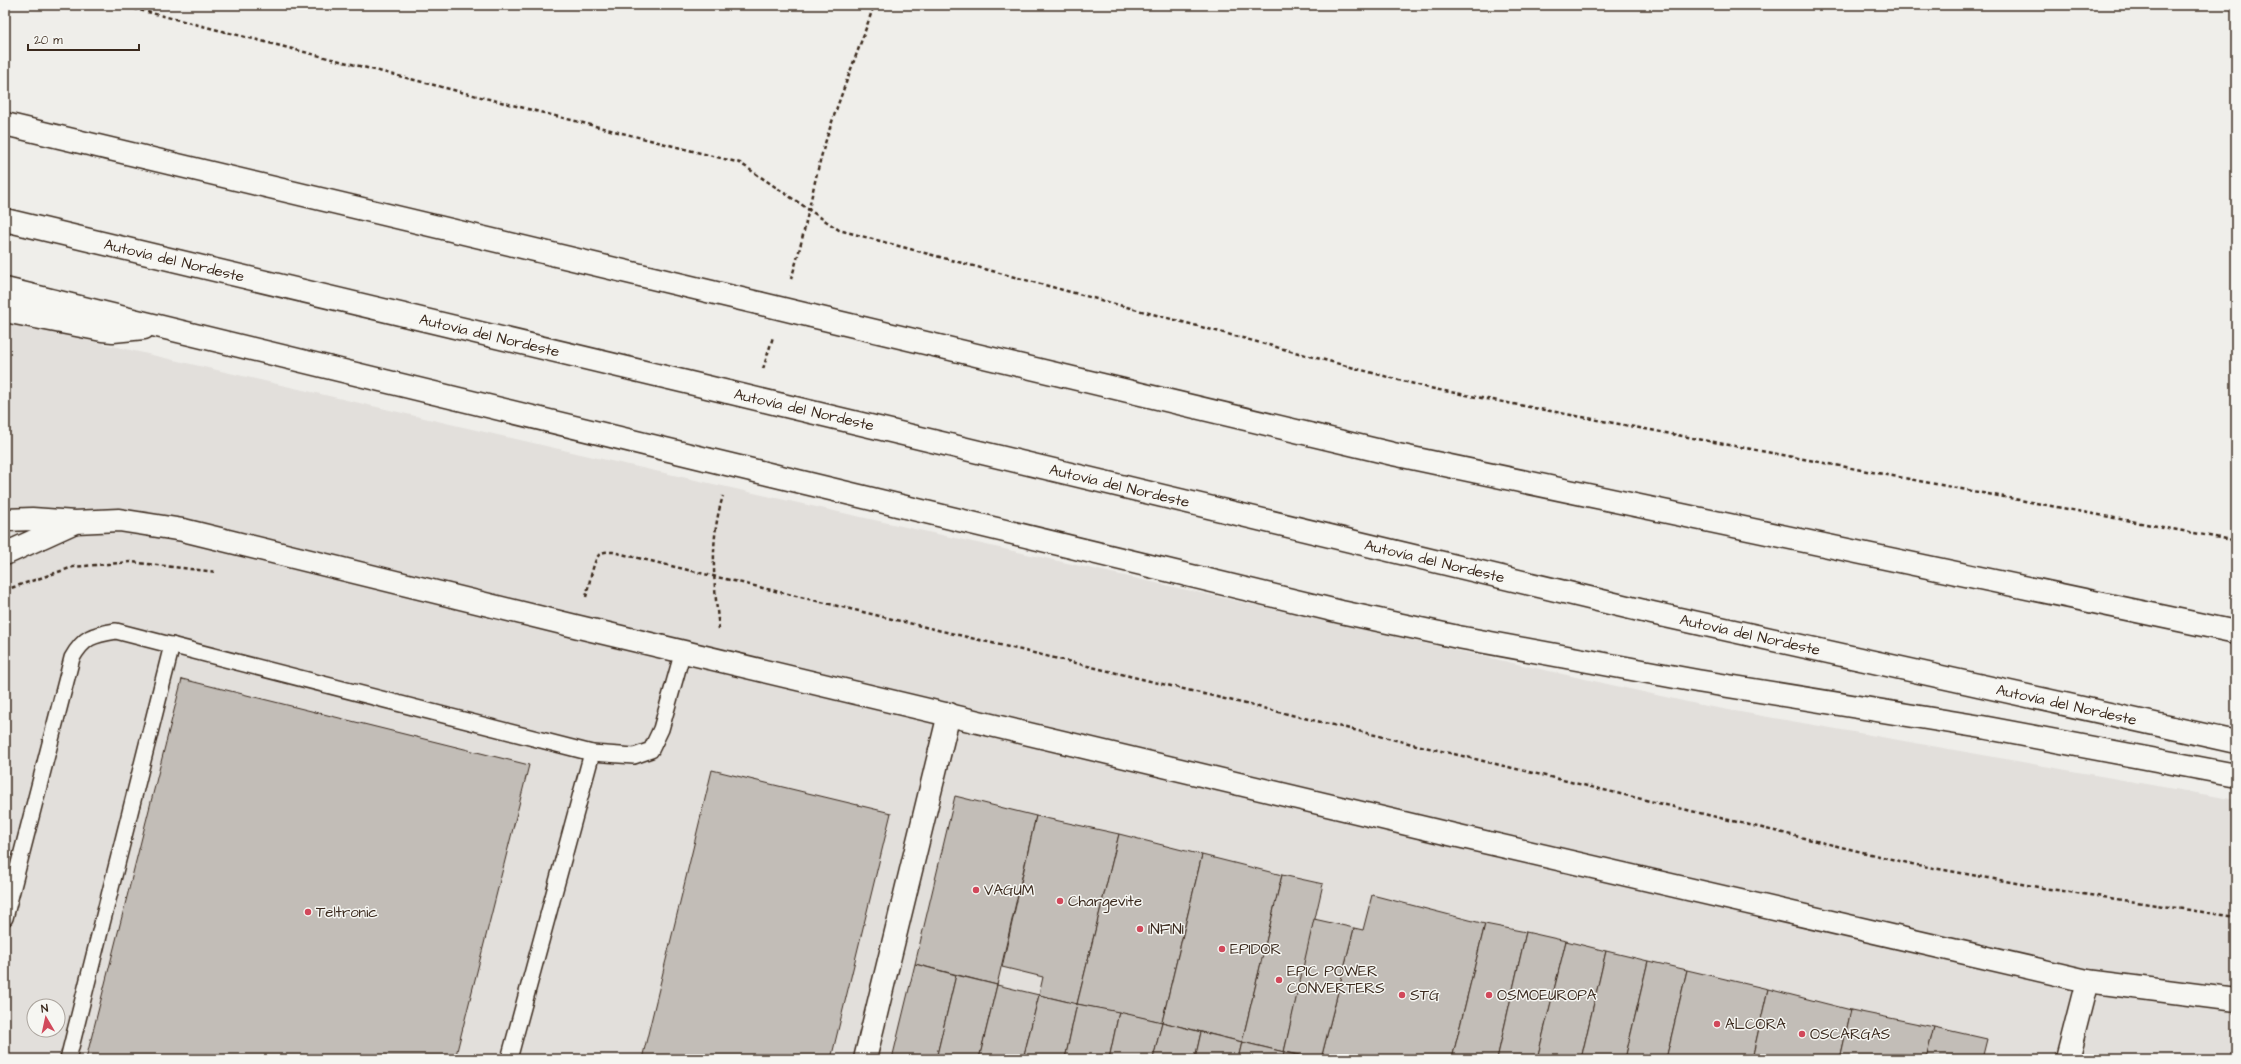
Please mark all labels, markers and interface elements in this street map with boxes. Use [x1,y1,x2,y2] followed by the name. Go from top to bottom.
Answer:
[28,26,139,52] scale bar
[34,32,63,49] text: 20 m
[102,233,246,287] street label: Autovía del Nordeste
[417,308,562,362] street label: Autovía del Nordeste
[732,384,876,436] street label: Autovía del Nordeste
[1047,459,1192,513] street label: Autovía del Nordeste
[1362,534,1507,588] street label: Autovía del Nordeste
[1678,609,1822,660] street label: Autovía del Nordeste
[1994,679,2139,730] street label: Autovía del Nordeste
[984,880,1034,901] place label: VAGUM
[971,885,981,895] marker: VAGUM
[1068,891,1142,913] place label: Chargevite
[1055,896,1065,906] marker: Chargevite
[316,902,378,923] place label: Teltronic
[303,907,313,917] marker: Teltronic
[1148,919,1184,940] place label: INFINI
[1135,924,1145,934] marker: INFINI
[1230,939,1281,960] place label: EPIDOR
[1217,944,1227,954] marker: EPIDOR
[1287,961,1385,999] place label: EPIC POWER CONVERTERS
[1274,975,1284,985] marker: EPIC POWER CONVERTERS
[1410,985,1440,1006] place label: STG
[1497,985,1597,1006] place label: OSMOEUROPA
[1397,990,1407,1000] marker: STG
[1484,990,1494,1000] marker: OSMOEUROPA
[26,998,66,1038] north arrow
[40,1001,49,1017] text: N
[1725,1014,1786,1035] place label: ALCORA
[1712,1019,1722,1029] marker: ALCORA
[1810,1024,1891,1045] place label: OSCARGAS
[1797,1029,1807,1039] marker: OSCARGAS

